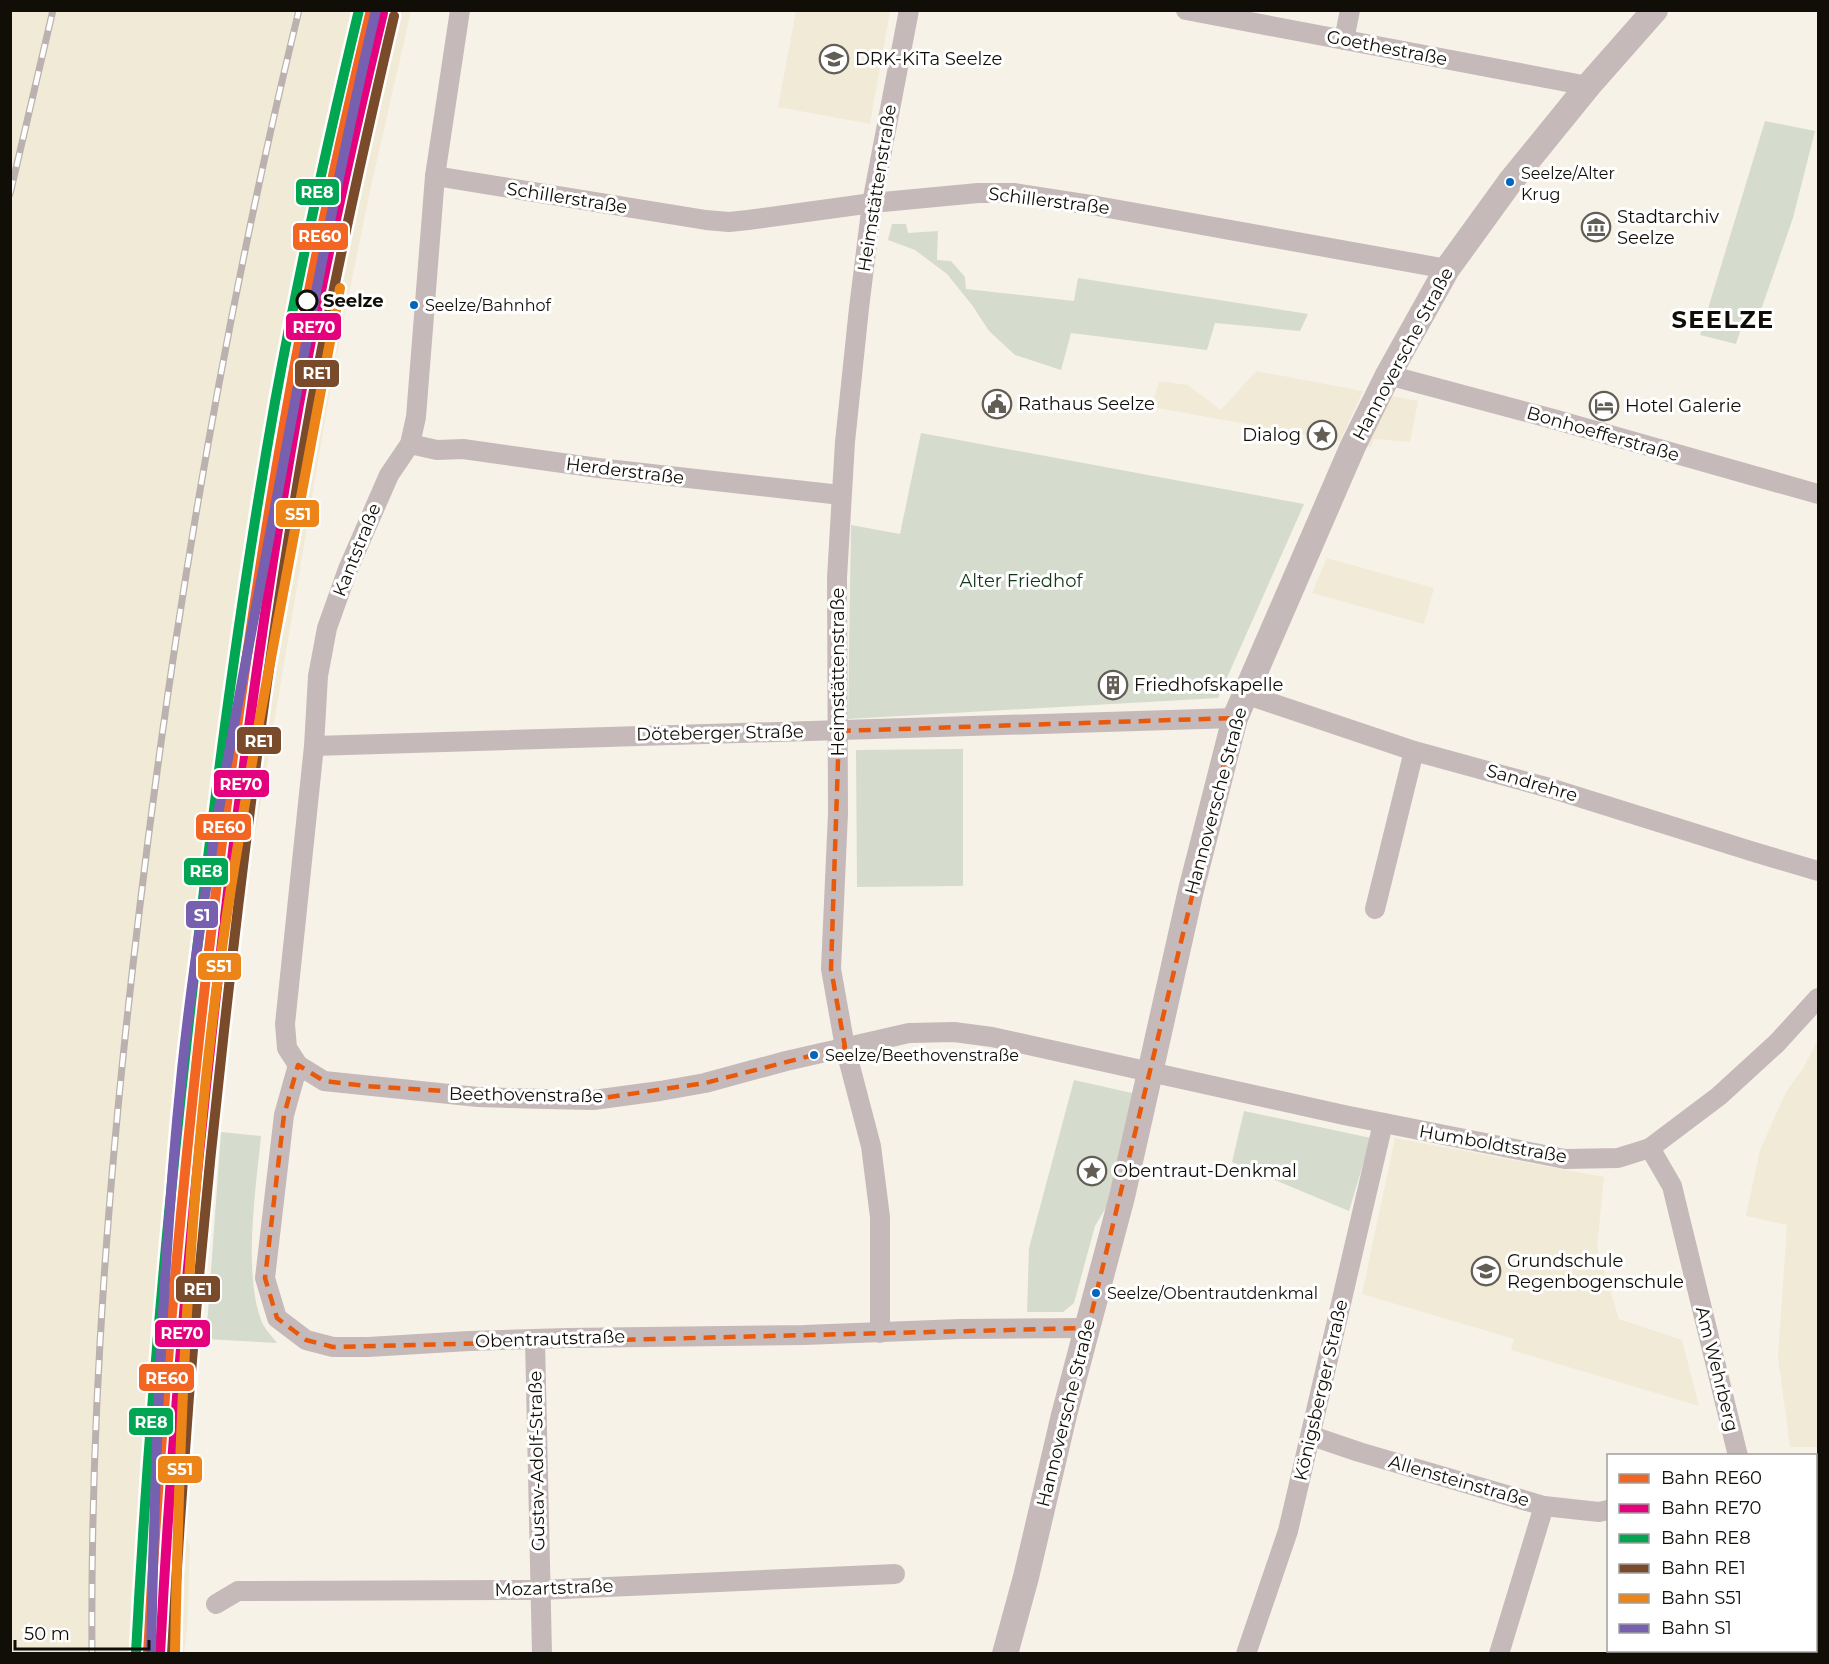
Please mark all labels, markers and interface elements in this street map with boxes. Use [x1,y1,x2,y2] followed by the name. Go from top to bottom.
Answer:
[1325,26,1449,71] street label: Goethestraße
[818,43,850,75] school or university icon: DRK-KiTa Seelze
[855,48,1002,70] place label: DRK-KiTa Seelze
[853,103,901,273] street label: Heimstättenstraße
[1521,164,1615,204] place label: Seelze/Alter Krug
[1504,176,1516,188] marker: Seelze/Alter Krug
[295,178,340,206] line badge: RE8
[505,178,629,218] street label: Schillerstraße
[301,183,334,202] text: RE8
[987,183,1111,219] street label: Schillerstraße
[1617,206,1719,249] place label: Stadtarchiv Seelze
[1580,211,1612,243] museum icon: Stadtarchiv Seelze
[292,222,349,251] line badge: RE60
[298,227,342,246] text: RE60
[1348,263,1458,444] street label: Hannoversche Straße
[296,290,318,312] marker: Seelze
[323,290,384,312] place label: Seelze
[425,296,552,315] place label: Seelze/Bahnhof
[408,299,420,311] marker: Seelze/Bahnhof
[1671,305,1775,334] district label: SEELZE
[285,312,342,341] line badge: RE70
[293,318,336,337] text: RE70
[294,359,340,388] line badge: RE1
[303,364,331,383] text: RE1
[981,388,1013,420] public building icon: Rathaus Seelze
[1588,390,1620,422] hotel icon: Hotel Galerie
[1018,393,1155,415] place label: Rathaus Seelze
[1625,395,1741,417] place label: Hotel Galerie
[1524,402,1682,466] street label: Bonhoefferstraße
[1306,419,1338,451] place icon: Dialog
[1242,424,1301,446] place label: Dialog
[565,453,685,489] street label: Herderstraße
[275,499,320,528] line badge: S51
[328,500,386,600] street label: Kantstraße
[285,505,311,524] text: S51
[959,570,1083,592] park label: Alter Friedhof
[827,587,849,756] street label: Heimstättenstraße
[1097,669,1129,701] building icon: Friedhofskapelle
[1134,674,1284,696] place label: Friedhofskapelle
[1180,705,1252,897] street label: Hannoversche Straße
[636,721,804,745] street label: Döteberger Straße
[236,726,282,755] line badge: RE1
[245,732,273,751] text: RE1
[1484,759,1580,807] street label: Sandrehre
[213,769,270,798] line badge: RE70
[220,775,263,794] text: RE70
[195,813,252,841] line badge: RE60
[202,818,246,837] text: RE60
[183,857,229,886] line badge: RE8
[190,862,223,881] text: RE8
[185,900,219,929] line badge: S1
[194,906,210,925] text: S1
[197,952,242,981] line badge: S51
[206,957,232,976] text: S51
[825,1046,1019,1065] place label: Seelze/Beethovenstraße
[808,1049,820,1061] marker: Seelze/Beethovenstraße
[449,1083,604,1107] street label: Beethovenstraße
[1417,1120,1569,1168] street label: Humboldtstraße
[1076,1155,1108,1187] place icon: Obentraut-Denkmal
[1113,1160,1297,1182] place label: Obentraut-Denkmal
[1507,1250,1684,1293] place label: Grundschule Regenbogenschule
[1470,1255,1502,1287] school or university icon: Grundschule Regenbogenschule
[175,1275,221,1303] line badge: RE1
[184,1280,212,1299] text: RE1
[1107,1284,1318,1303] place label: Seelze/Obentrautdenkmal
[1090,1287,1102,1299] marker: Seelze/Obentrautdenkmal
[1289,1297,1353,1483] street label: Königsberger Straße
[1691,1304,1743,1434] street label: Am Wehrberg
[1032,1317,1100,1509] street label: Hannoversche Straße
[154,1319,211,1348] line badge: RE70
[161,1324,204,1343] text: RE70
[475,1325,626,1353] street label: Obentrautstraße
[138,1363,195,1392] line badge: RE60
[145,1369,189,1388] text: RE60
[524,1371,550,1551] street label: Gustav-Adolf-Straße
[128,1407,174,1436] line badge: RE8
[135,1413,168,1432] text: RE8
[1386,1450,1532,1512] street label: Allensteinstraße
[1607,1454,1817,1652] legend
[157,1455,203,1484] line badge: S51
[167,1460,193,1479] text: S51
[1661,1467,1762,1489] text: Bahn RE60
[1661,1497,1761,1519] text: Bahn RE70
[1661,1527,1751,1549] text: Bahn RE8
[1661,1557,1746,1579] text: Bahn RE1
[494,1575,614,1601] street label: Mozartstraße
[1661,1587,1742,1609] text: Bahn S51
[15,1613,148,1651] scale bar
[1661,1617,1732,1639] text: Bahn S1
[24,1623,70,1645] text: 50 m

